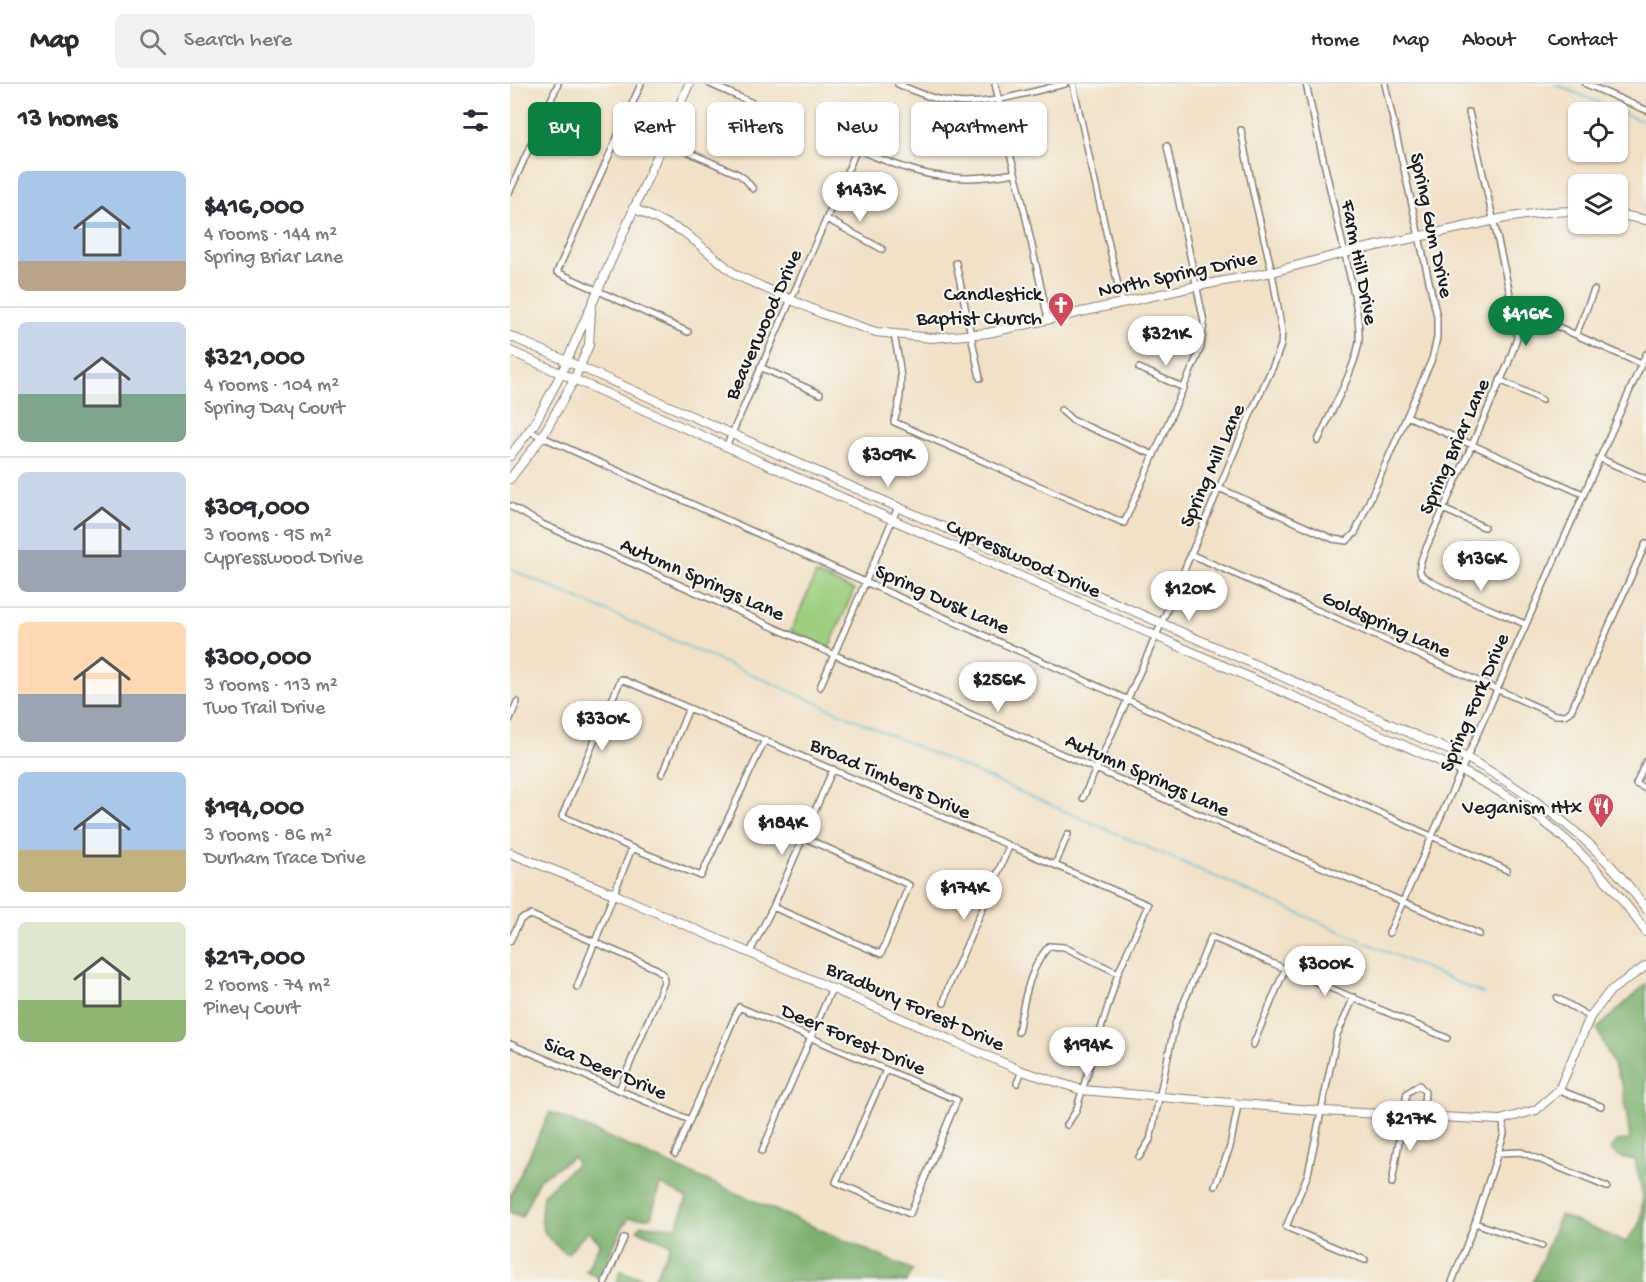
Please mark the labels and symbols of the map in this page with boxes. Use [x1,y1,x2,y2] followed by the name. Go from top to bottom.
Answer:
[1402,151,1457,302] street label: Spring Gum Drive
[818,172,902,223] pin: $143K
[1333,197,1382,328] street label: Farm Hill Drive
[720,245,810,405] street label: Beaverwood Drive
[1096,247,1260,305] street label: North Spring Drive
[916,284,1045,333] place label: Candlestick Baptist Church
[1046,290,1076,328] church icon: Candlestick Baptist Church
[1484,296,1568,347] pin: $416K
[1124,316,1208,367] pin: $321K
[1415,375,1498,519] street label: Spring Briar Lane
[1176,400,1253,532] street label: Spring Mill Lane
[846,437,930,488] pin: $309K
[941,515,1105,606] street label: Cypresswood Drive
[615,534,789,629] street label: Autumn Springs Lane
[1439,541,1523,592] pin: $136K
[870,560,1014,643] street label: Spring Dusk Lane
[1147,571,1231,622] pin: $120K
[1317,587,1455,666] street label: Goldspring Lane
[1436,629,1517,776] street label: Spring Fork Drive
[956,662,1040,713] pin: $256K
[560,701,644,752] pin: $330K
[1060,730,1234,825] street label: Autumn Springs Lane
[804,733,975,827] street label: Broad Timbers Drive
[1586,791,1616,829] restaurant icon: Veganism Htx
[1461,797,1582,822] place label: Veganism Htx
[740,805,824,856] pin: $184K
[922,870,1006,921] pin: $174K
[1283,946,1367,997] pin: $300K
[821,957,1009,1059] street label: Bradbury Forest Drive
[775,999,930,1083] street label: Deer Forest Drive
[1045,1027,1129,1078] pin: $194K
[539,1033,671,1108] street label: Sica Deer Drive
[1368,1101,1452,1152] pin: $217K

